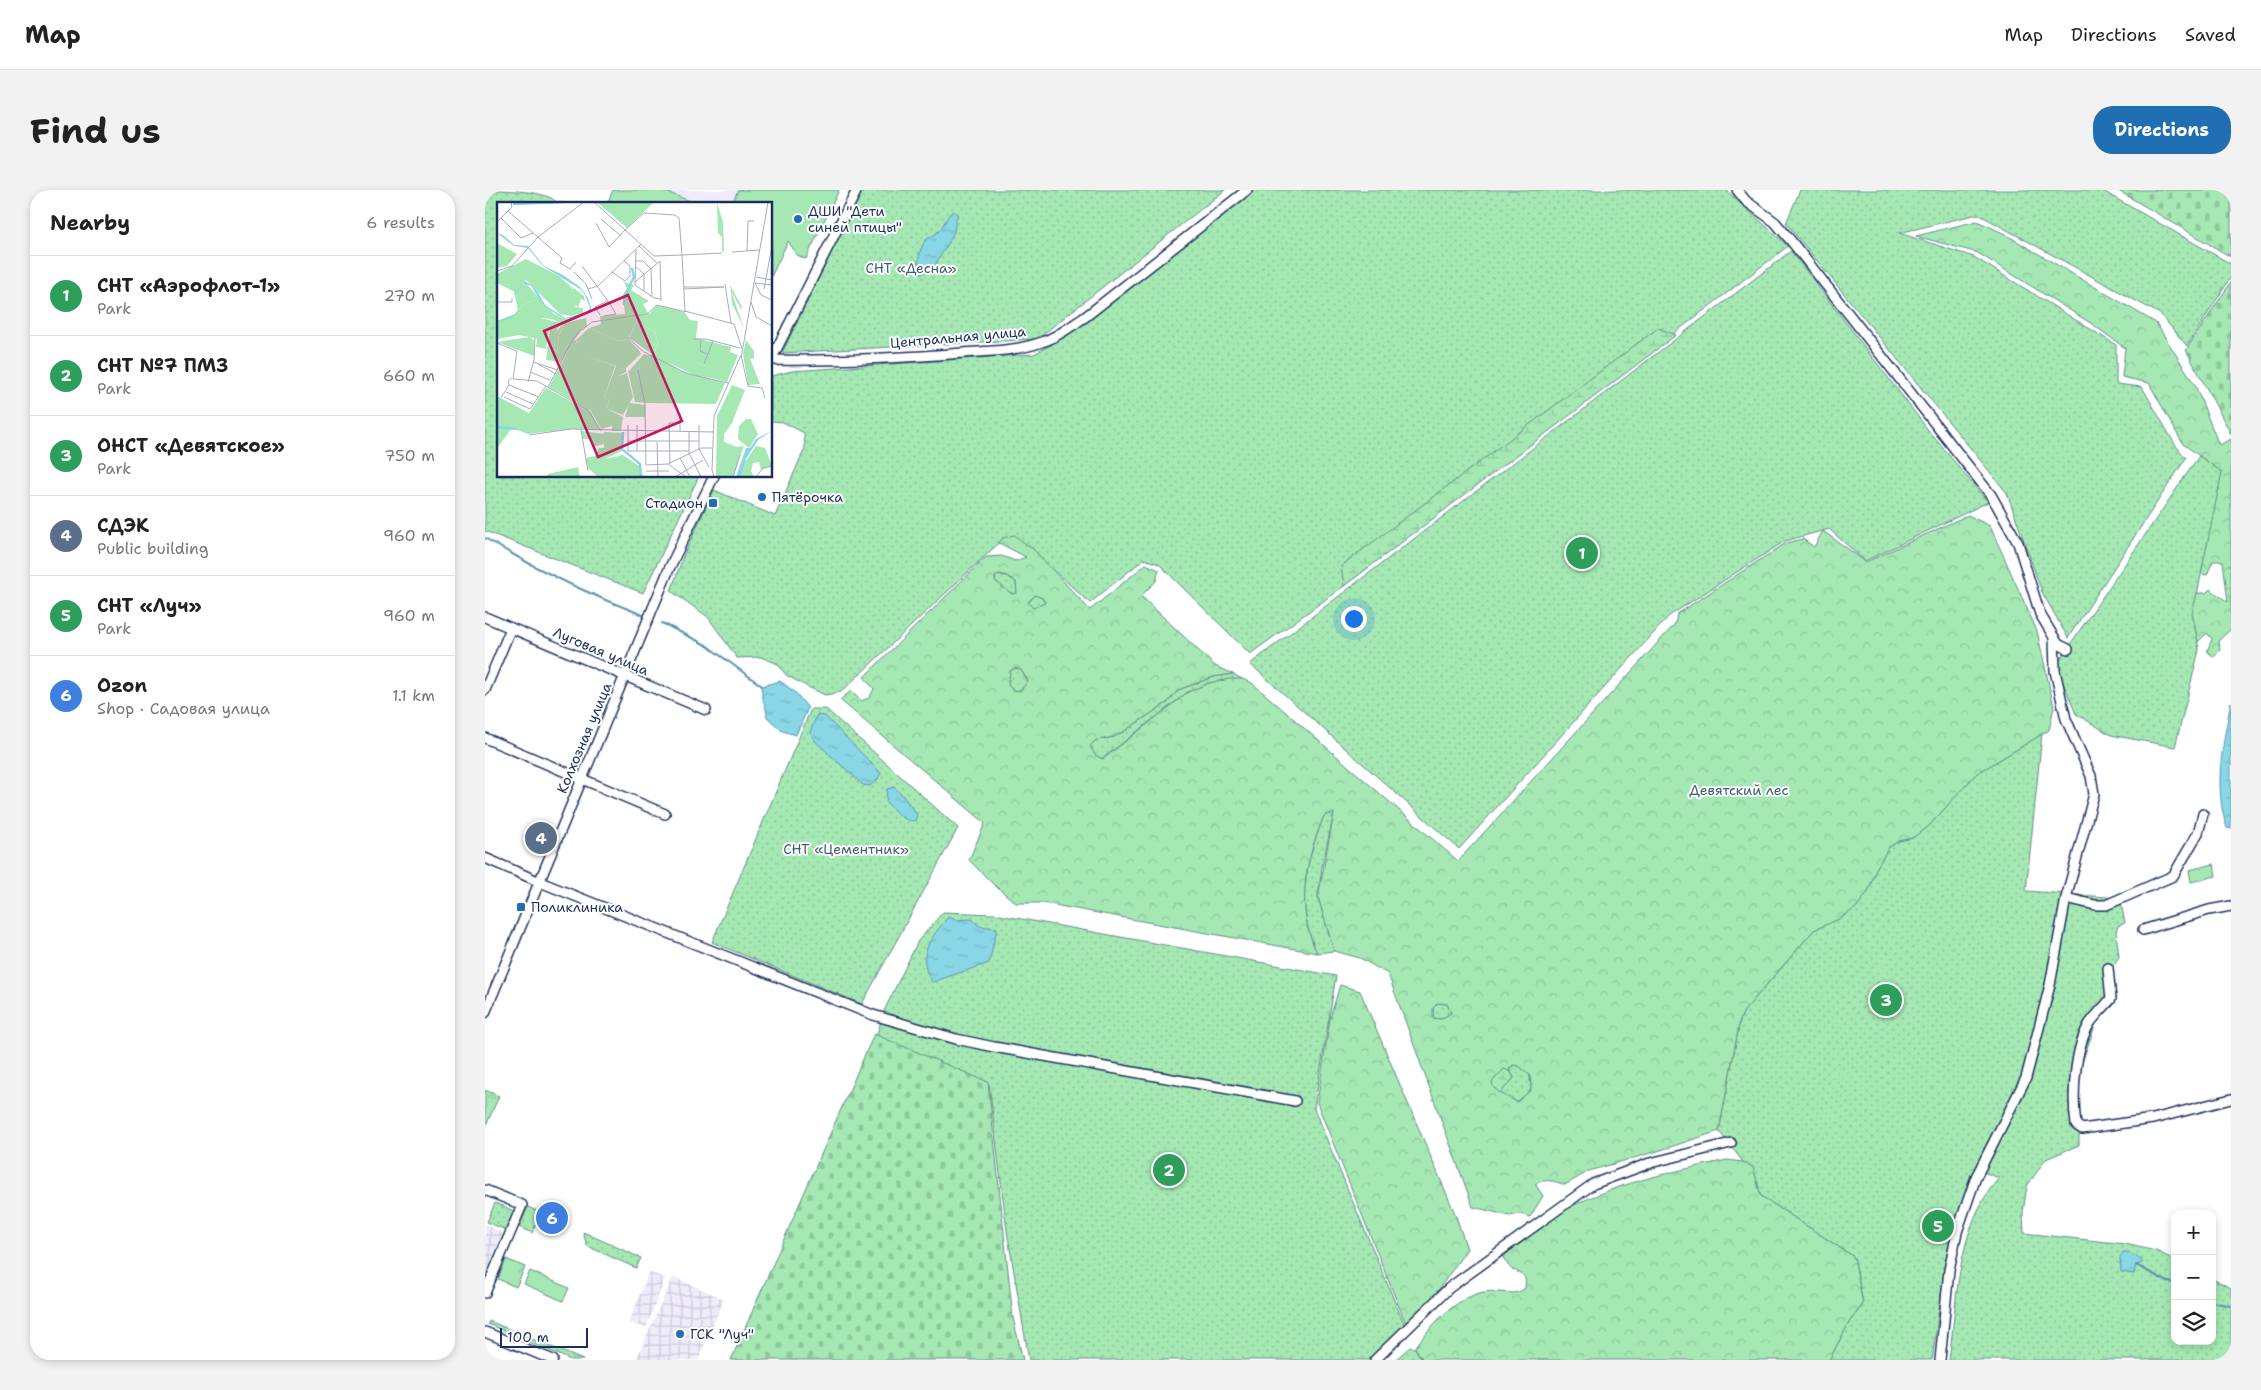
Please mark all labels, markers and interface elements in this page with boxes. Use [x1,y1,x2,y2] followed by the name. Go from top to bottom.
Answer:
[25,19,81,51] text: Map
[2005,23,2043,47] text: Map
[2071,23,2157,47] text: Directions
[2185,23,2236,47] text: Saved
[2093,106,2231,154] button: Directions
[30,107,161,154] text: Find us
[497,202,773,478] inset map
[808,202,902,236] place label: ДШИ "Дети синей птицы"
[50,209,130,237] text: Nearby
[366,212,435,233] text: 6 results
[792,213,804,225] marker: ДШИ "Дети синей птицы"
[866,259,957,277] park label: СНТ «Десна»
[97,273,280,298] text: СНТ «Аэрофлот-1»
[62,285,70,306] text: 1
[384,285,435,306] text: 270 m
[97,298,131,319] text: Park
[889,322,1027,352] street label: Центральная улица
[97,353,228,378] text: СНТ №7 ПМЗ
[60,365,72,386] text: 2
[383,365,435,386] text: 660 m
[97,378,131,399] text: Park
[97,433,285,458] text: ОНСТ «Девятское»
[60,445,72,466] text: 3
[384,445,435,466] text: 750 m
[97,458,131,479] text: Park
[772,488,843,506] place label: Пятёрочка
[756,491,768,503] marker: Пятёрочка
[645,494,703,512] place label: Стадион
[707,497,719,509] marker: Стадион
[97,513,149,538] text: СДЭК
[60,525,72,546] text: 4
[383,525,435,546] text: 960 m
[1566,534,1598,572] pin: 1
[97,538,209,559] text: Public building
[97,593,202,618] text: СНТ «Луч»
[61,605,71,626] text: 5
[383,605,435,626] text: 960 m
[1341,606,1367,632] your location
[97,618,131,639] text: Park
[551,623,652,679] street label: Луговая улица
[97,673,147,698] text: Ozon
[553,680,616,796] street label: Колхозная улица
[60,685,72,706] text: 6
[392,685,435,706] text: 1.1 km
[97,698,270,719] text: Shop · Садовая улица
[1689,781,1789,799] park label: Девятский лес
[525,819,557,857] pin: 4
[783,840,909,858] park label: СНТ «Цементник»
[531,898,623,916] place label: Поликлиника
[515,901,527,913] marker: Поликлиника
[1870,981,1902,1019] pin: 3
[1153,1151,1185,1189] pin: 2
[536,1199,568,1237] pin: 6
[1922,1207,1954,1245] pin: 5
[2171,1210,2216,1345] map controls
[2171,1210,2216,1255] button: +
[2171,1255,2216,1300] button: −
[2171,1300,2216,1345] button: layers
[500,1325,587,1348] scale bar
[690,1325,754,1343] place label: ГСК "Луч"
[507,1328,549,1346] text: 100 m
[674,1328,686,1340] marker: ГСК "Луч"

